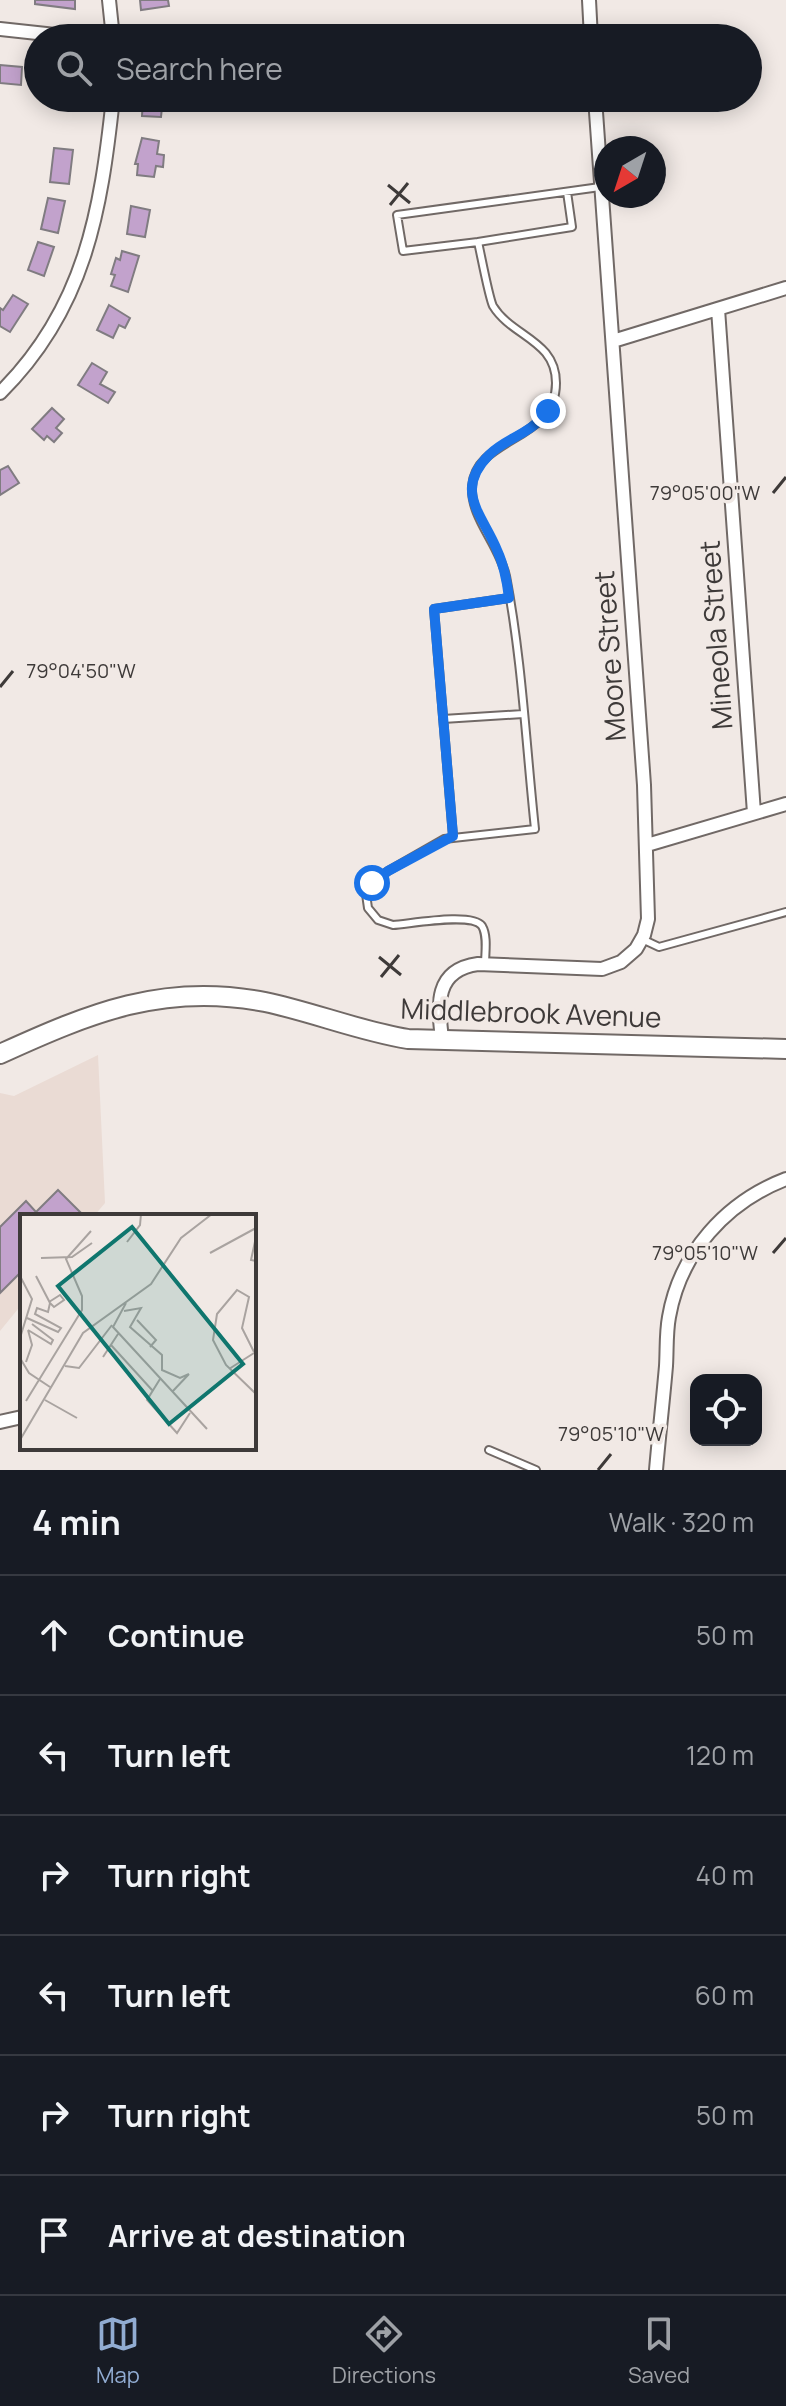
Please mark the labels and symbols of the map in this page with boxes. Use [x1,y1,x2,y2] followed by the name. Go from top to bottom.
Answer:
[594,136,666,208] north arrow
[530,393,566,429] route end
[650,479,760,506] text: 79°05'00"W
[689,539,741,731] street label: Mineola Street
[584,570,634,743] street label: Moore Street
[26,657,136,684] text: 79°04'50"W
[354,865,390,901] route start
[400,988,662,1036] street label: Middlebrook Avenue
[20,1214,256,1450] inset map
[652,1239,758,1266] text: 79°05'10"W
[558,1420,664,1447] text: 79°05'10"W

